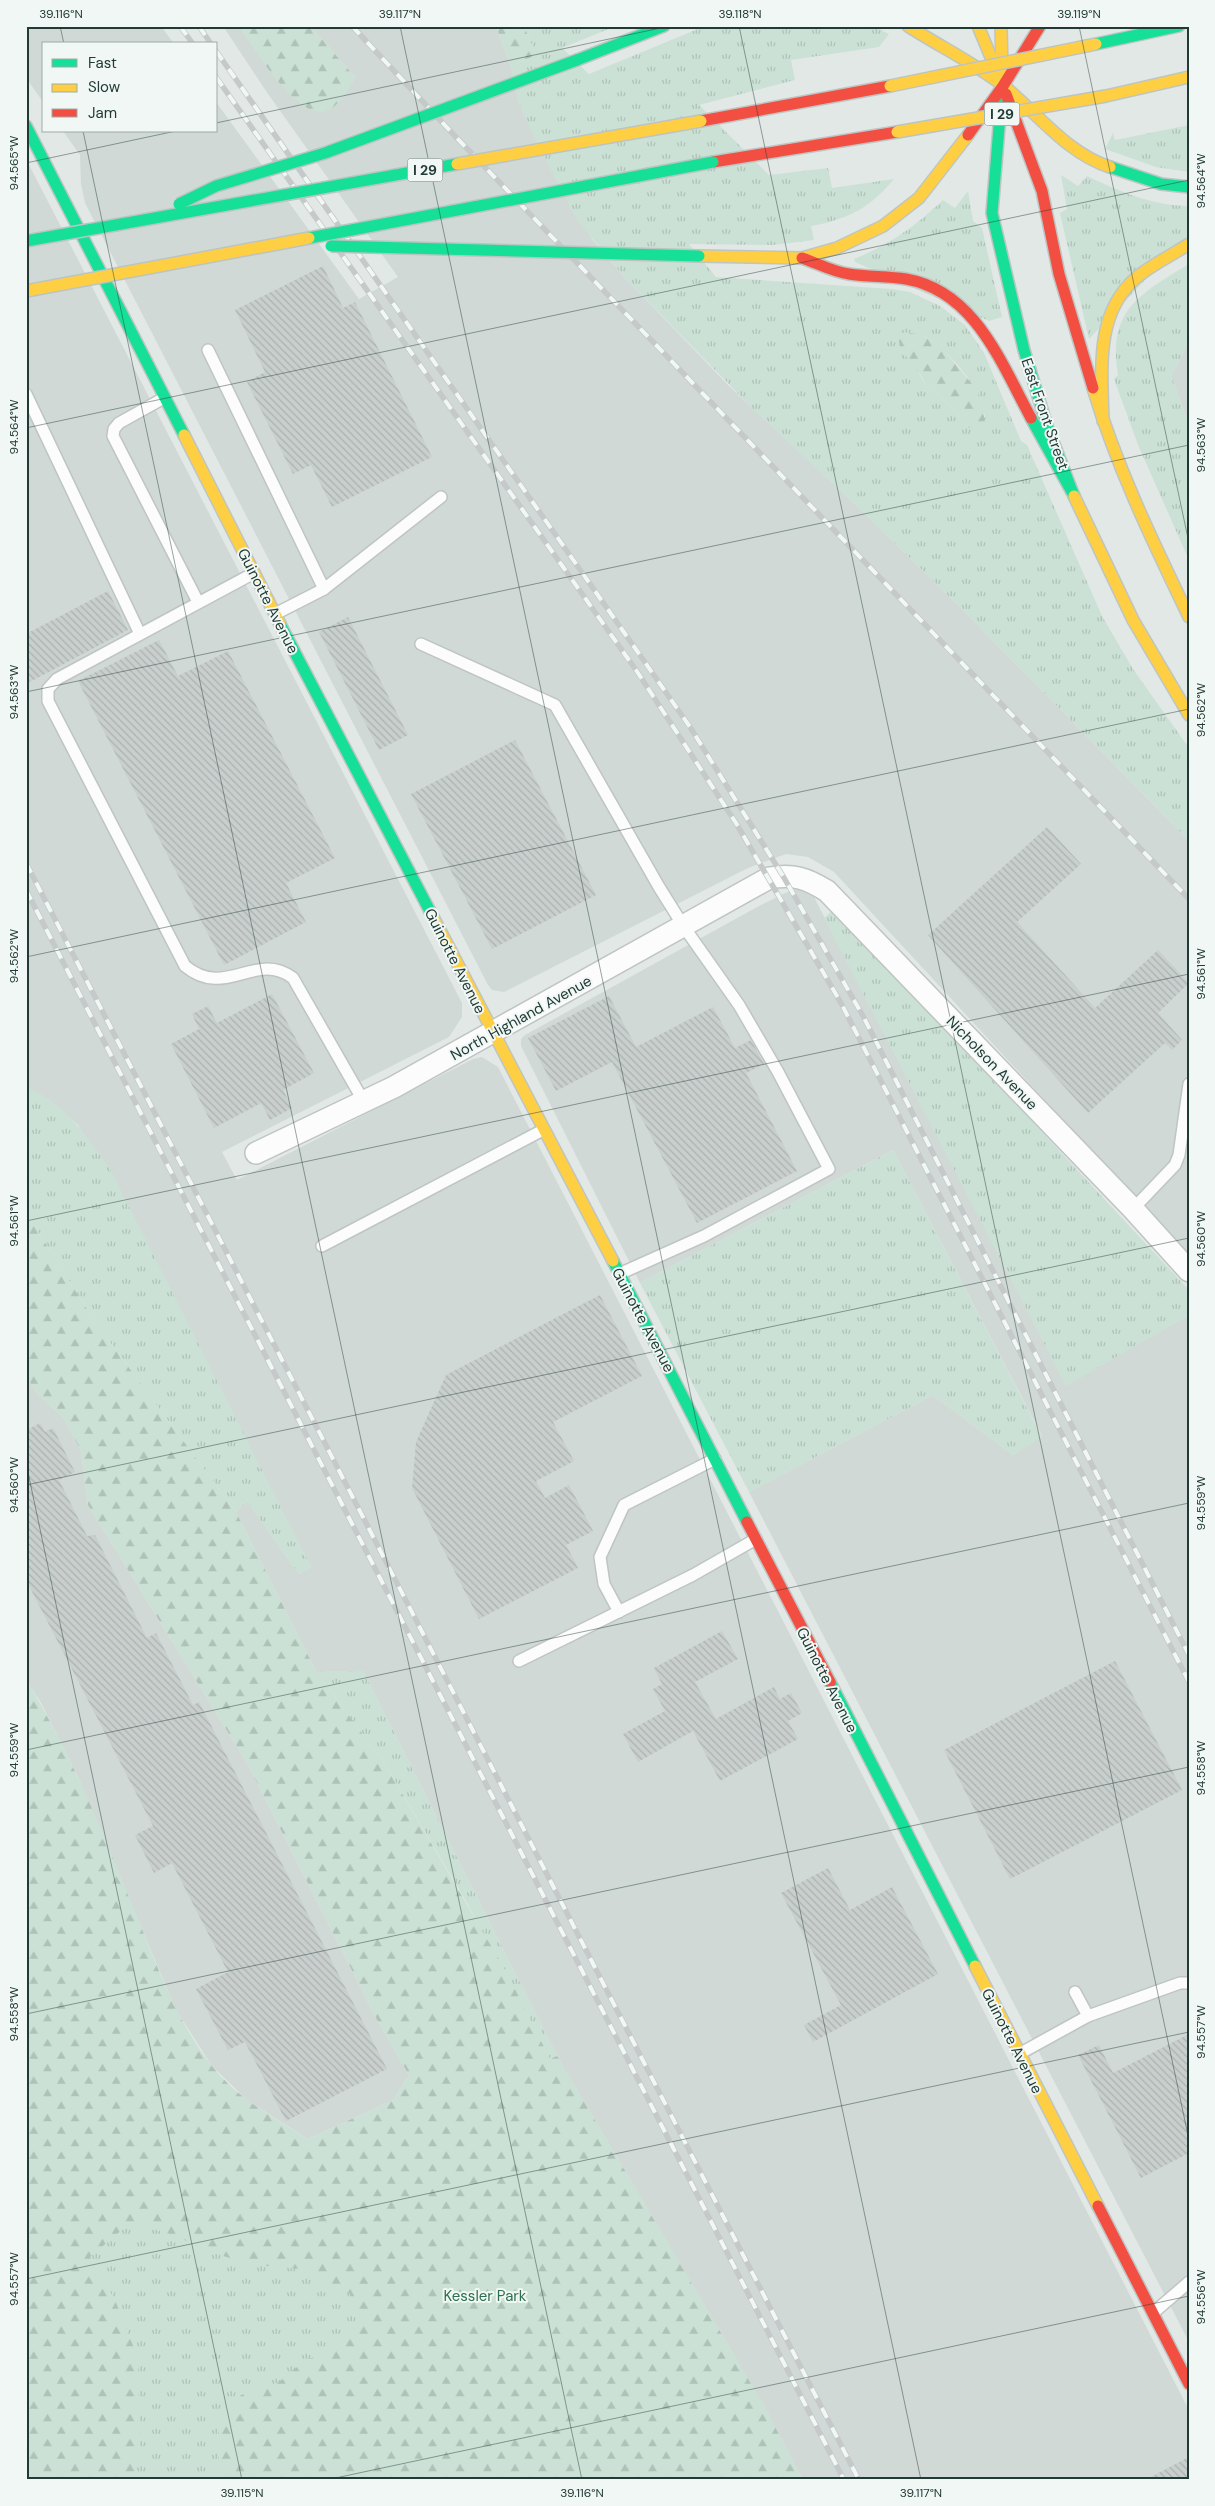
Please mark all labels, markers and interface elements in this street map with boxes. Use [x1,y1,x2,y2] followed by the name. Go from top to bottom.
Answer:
[39,6,83,22] text: 39.116°N
[379,6,421,22] text: 39.117°N
[718,6,762,22] text: 39.118°N
[1057,6,1101,22] text: 39.119°N
[42,42,218,132] legend
[88,53,117,73] text: Fast
[88,77,121,97] text: Slow
[984,102,1020,126] road number: I 29
[88,103,117,123] text: Jam
[6,135,22,190] text: 94.565°W
[1193,153,1209,209] text: 94.564°W
[408,158,442,182] road number: I 29
[1017,355,1074,473] street label: East Front Street
[6,399,22,455] text: 94.564°W
[1193,417,1209,472] text: 94.563°W
[233,545,303,657] street label: Guinotte Avenue
[6,664,22,719] text: 94.563°W
[1193,682,1209,737] text: 94.562°W
[420,905,490,1017] street label: Guinotte Avenue
[6,928,22,983] text: 94.562°W
[1193,948,1209,1000] text: 94.561°W
[447,971,595,1065] street label: North Highland Avenue
[942,1012,1042,1114] street label: Nicholson Avenue
[6,1195,22,1247] text: 94.561°W
[1193,1211,1209,1267] text: 94.560°W
[607,1264,679,1376] street label: Guinotte Avenue
[6,1457,22,1513] text: 94.560°W
[1193,1475,1209,1530] text: 94.559°W
[792,1624,862,1736] street label: Guinotte Avenue
[6,1722,22,1777] text: 94.559°W
[1193,1740,1209,1795] text: 94.558°W
[977,1985,1047,2097] street label: Guinotte Avenue
[6,1986,22,2041] text: 94.558°W
[1193,2005,1209,2059] text: 94.557°W
[6,2252,22,2306] text: 94.557°W
[1193,2269,1209,2325] text: 94.556°W
[444,2286,527,2306] park label: Kessler Park
[220,2485,264,2501] text: 39.115°N
[560,2485,604,2501] text: 39.116°N
[900,2485,942,2501] text: 39.117°N

